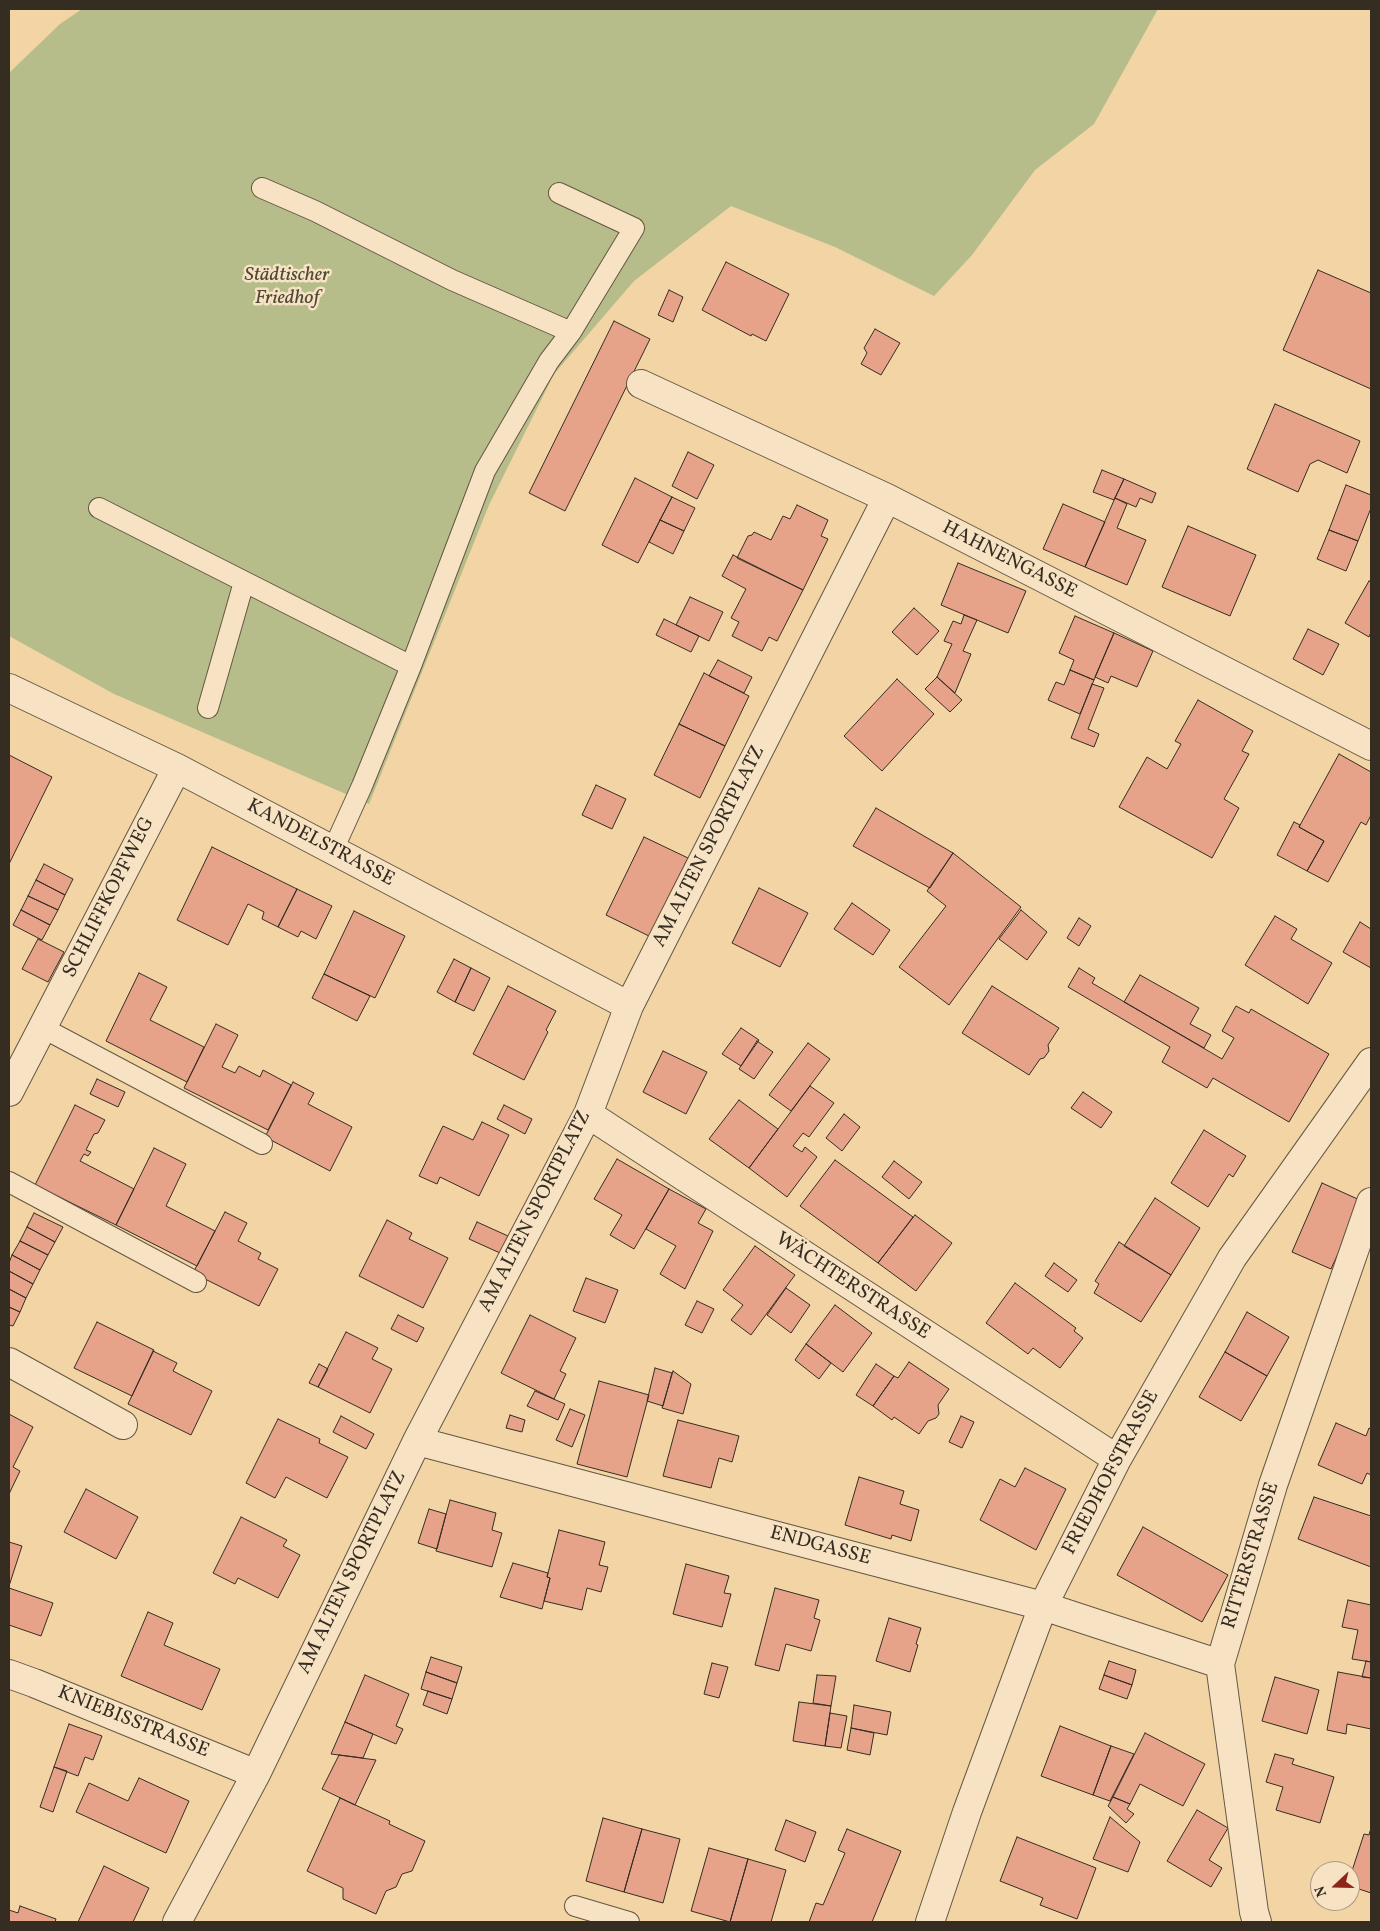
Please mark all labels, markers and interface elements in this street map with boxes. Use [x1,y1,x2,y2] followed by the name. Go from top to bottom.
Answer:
[244,264,330,311] park label: Städtischer Friedhof
[938,517,1080,605] street label: HAHNENGASSE
[649,742,771,952] street label: AM ALTEN SPORTPLATZ
[242,795,398,893] street label: KANDELSTRASSE
[59,814,161,982] street label: SCHLIFFKOPFWEG
[475,1107,597,1317] street label: AM ALTEN SPORTPLATZ
[770,1228,934,1346] street label: WÄCHTERSTRASSE
[1058,1387,1166,1559] street label: FRIEDHOFSTRASSE
[293,1467,413,1679] street label: AM ALTEN SPORTPLATZ
[1218,1480,1286,1632] street label: RITTERSTRASSE
[767,1522,873,1572] street label: ENDGASSE
[54,1682,212,1764] street label: KNIEBISSTRASSE
[1310,1861,1360,1911] north arrow
[1311,1883,1332,1899] text: N

